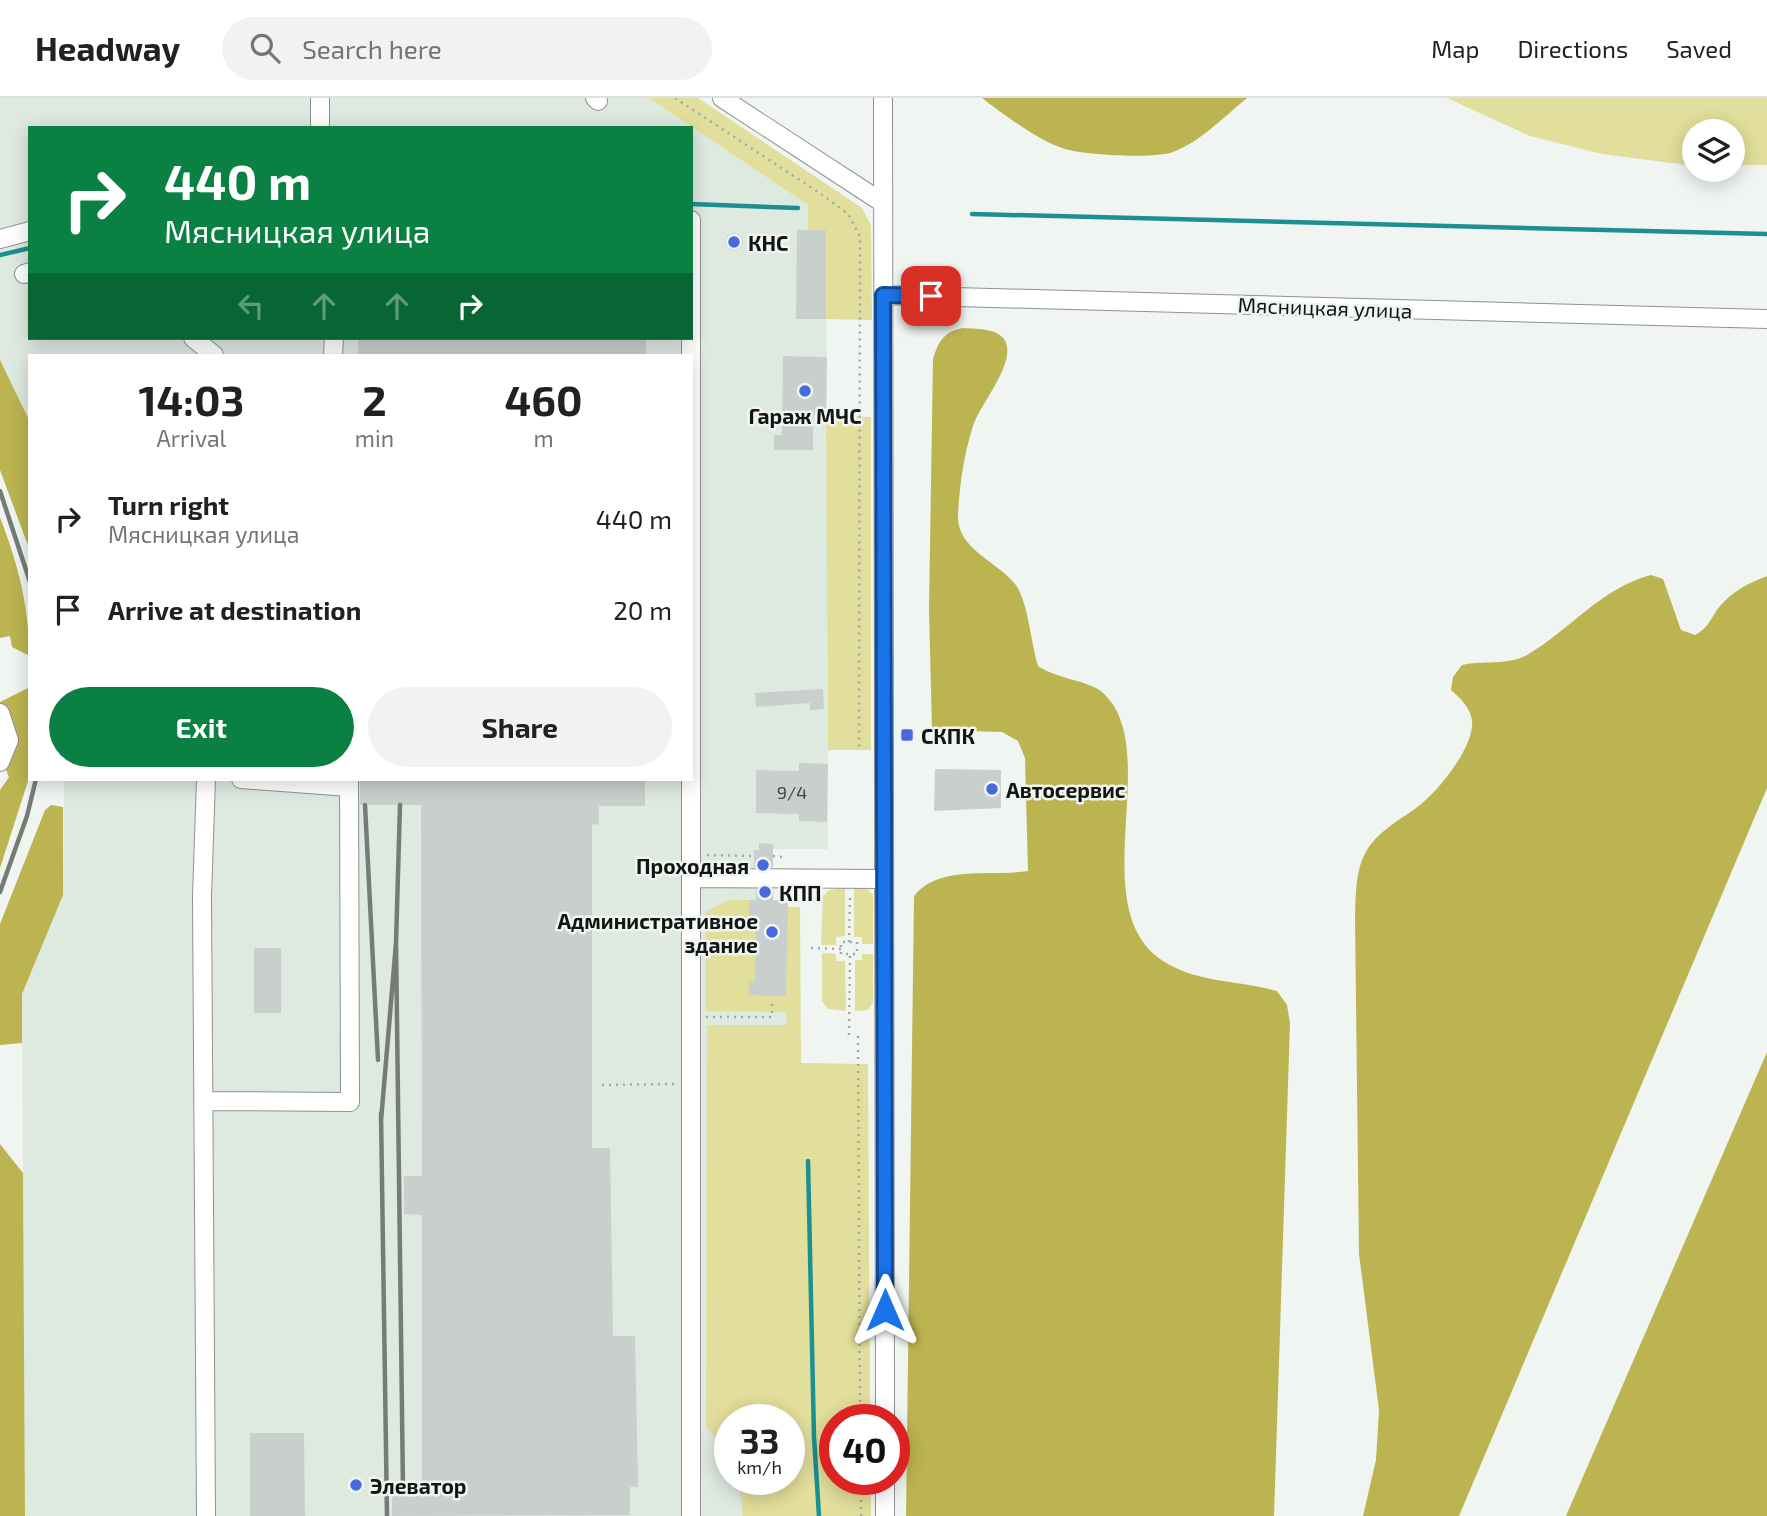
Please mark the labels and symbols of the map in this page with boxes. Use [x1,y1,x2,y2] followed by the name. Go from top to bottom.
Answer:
[748,230,788,255] place label: КНС
[726,234,742,250] marker: КНС
[901,266,961,326] pin
[1237,291,1413,324] street label: Мясницкая улица
[797,383,813,399] marker: Гараж МЧС
[748,403,862,428] place label: Гараж МЧС
[921,723,975,748] place label: СКПК
[899,727,915,743] marker: СКПК
[1006,777,1126,802] place label: Автосервис
[777,781,807,803] house number: 9/4
[984,781,1000,797] marker: Автосервис
[636,853,749,878] place label: Проходная
[755,857,771,873] marker: Проходная
[779,880,822,905] place label: КПП
[757,884,773,900] marker: КПП
[557,908,758,957] place label: Административное здание
[764,924,780,940] marker: Административное здание
[848,1273,922,1347] position arrow
[819,1404,910,1495] speed limit sign: 40
[370,1473,466,1498] place label: Элеватор
[348,1477,364,1493] marker: Элеватор

